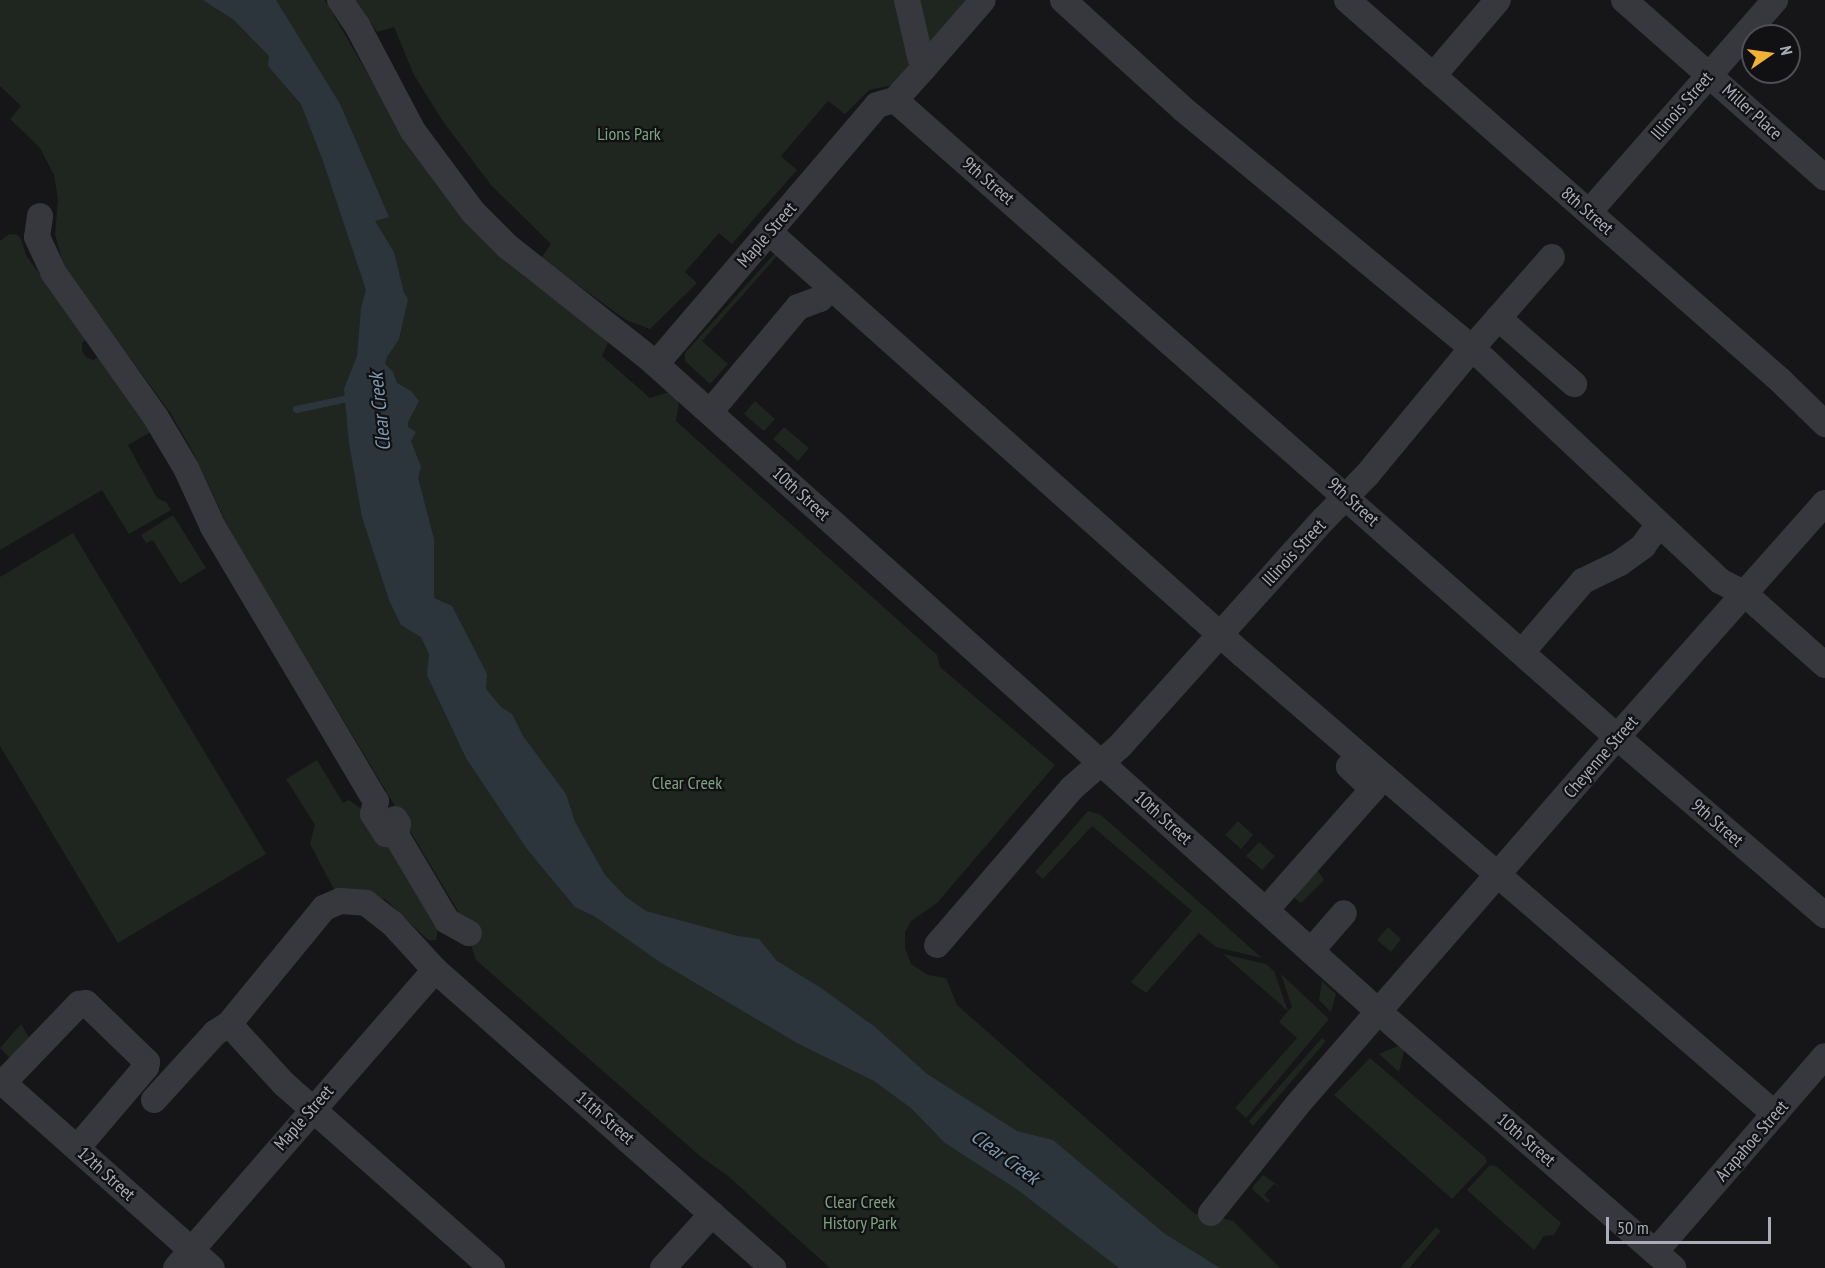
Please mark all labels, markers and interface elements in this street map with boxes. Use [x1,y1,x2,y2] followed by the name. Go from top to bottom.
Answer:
[1741,24,1801,84] north arrow
[1776,44,1797,57] text: N
[1647,68,1717,144] street label: Illinois Street
[1718,80,1786,144] street label: Miller Place
[597,123,661,145] park label: Lions Park
[958,152,1018,210] street label: 9th Street
[1557,182,1617,240] street label: 8th Street
[733,198,801,272] street label: Maple Street
[364,372,396,452] water label: Clear Creek
[768,463,834,525] street label: 10th Street
[1323,473,1383,531] street label: 9th Street
[1258,515,1330,591] street label: Illinois Street
[1559,711,1643,803] street label: Cheyenne Street
[652,772,722,794] park label: Clear Creek
[1130,787,1196,849] street label: 10th Street
[1687,794,1747,852] street label: 9th Street
[270,1081,338,1155] street label: Maple Street
[571,1087,639,1149] street label: 11th Street
[1711,1096,1793,1186] street label: Arapahoe Street
[1492,1109,1560,1171] street label: 10th Street
[966,1124,1044,1190] water label: Clear Creek
[73,1143,139,1205] street label: 12th Street
[823,1192,897,1234] park label: Clear Creek History Park
[1609,1205,1774,1243] scale bar
[1617,1216,1649,1239] text: 50 m

